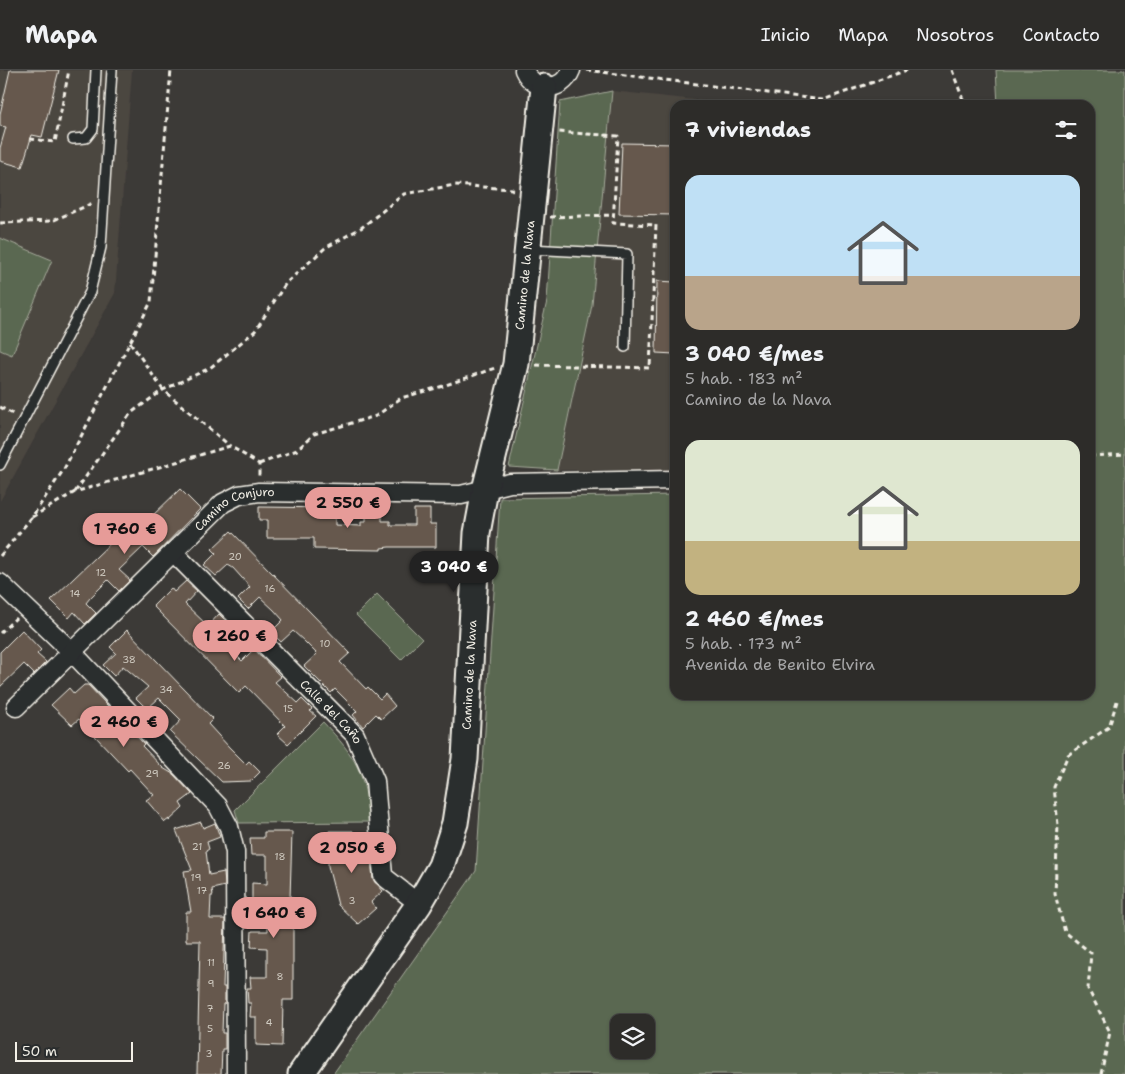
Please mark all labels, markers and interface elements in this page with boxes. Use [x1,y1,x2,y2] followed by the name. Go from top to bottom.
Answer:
[25,19,97,51] text: Mapa
[761,23,810,47] text: Inicio
[838,23,888,47] text: Mapa
[916,23,994,47] text: Nosotros
[1022,23,1100,47] text: Contacto
[685,116,811,144] text: 7 viviendas
[1052,116,1080,144] icon: filters
[838,208,928,298] icon: home
[511,219,539,331] street label: Camino de la Nava
[685,340,824,368] text: 3 040 €/mes
[685,368,803,389] text: 5 hab. · 183 m²
[685,389,832,410] text: Camino de la Nava
[838,473,928,563] icon: home
[191,484,275,535] street label: Camino Conjuro
[302,486,394,529] pin: 2 550 €
[316,492,380,513] text: 2 550 €
[79,512,171,555] pin: 1 760 €
[94,518,156,539] text: 1 760 €
[228,550,242,563] house number: 20
[408,550,500,593] pin: 3 040 €
[421,556,487,577] text: 3 040 €
[96,566,106,579] house number: 12
[265,582,275,595] house number: 16
[70,587,80,600] house number: 14
[685,605,824,633] text: 2 460 €/mes
[459,619,480,730] street label: Camino de la Nava
[189,620,281,662] pin: 1 260 €
[204,625,266,646] text: 1 260 €
[685,633,802,654] text: 5 hab. · 173 m²
[320,637,330,650] house number: 10
[122,653,136,666] house number: 38
[685,654,875,675] text: Avenida de Benito Elvira
[296,676,366,746] street label: Calle del Caño
[159,683,173,696] house number: 34
[283,702,293,715] house number: 15
[78,706,170,748] pin: 2 460 €
[91,711,157,732] text: 2 460 €
[217,759,231,772] house number: 26
[145,767,159,780] house number: 29
[306,832,398,874] pin: 2 050 €
[319,837,385,858] text: 2 050 €
[192,840,202,853] house number: 21
[274,850,286,863] house number: 18
[191,871,201,884] house number: 19
[197,884,207,897] house number: 17
[349,894,356,907] house number: 3
[228,896,320,939] pin: 1 640 €
[243,902,306,923] text: 1 640 €
[207,956,215,969] house number: 11
[277,970,284,983] house number: 8
[208,977,215,990] house number: 9
[207,1002,214,1015] house number: 7
[610,1014,655,1059] map controls
[610,1014,655,1059] button: layers
[266,1016,273,1029] house number: 4
[207,1022,213,1035] house number: 5
[15,1039,132,1062] scale bar
[22,1042,57,1060] text: 50 m
[206,1047,213,1060] house number: 3

